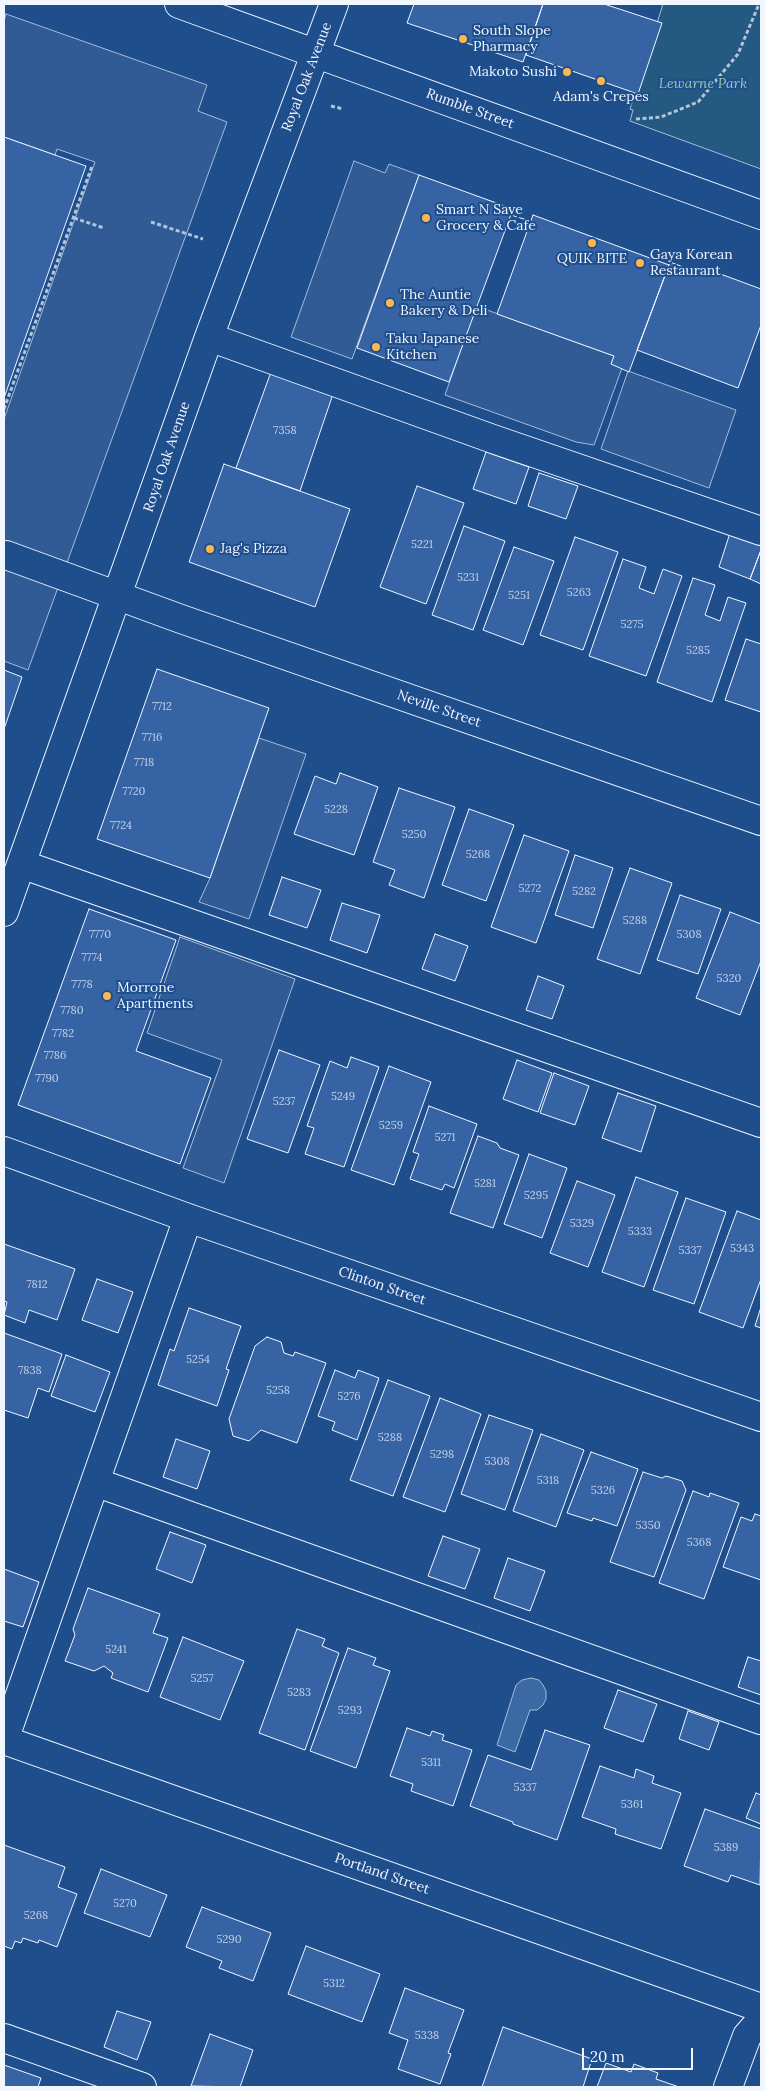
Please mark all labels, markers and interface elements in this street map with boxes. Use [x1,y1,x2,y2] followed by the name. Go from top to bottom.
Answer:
[278,20,336,134] street label: Royal Oak Avenue
[473,23,551,56] place label: South Slope Pharmacy
[457,33,469,45] marker: South Slope Pharmacy
[469,64,557,80] place label: Makoto Sushi
[561,66,573,78] marker: Makoto Sushi
[595,75,607,87] marker: Adam's Crepes
[659,76,747,92] park label: Lewarne Park
[424,85,516,133] street label: Rumble Street
[553,89,649,105] place label: Adam's Crepes
[436,202,536,234] place label: Smart N Save Grocery & Cafe
[420,212,432,224] marker: Smart N Save Grocery & Cafe
[586,237,598,249] marker: QUIK BITE
[650,247,733,280] place label: Gaya Korean Restaurant
[557,251,627,267] place label: QUIK BITE
[634,257,646,269] marker: Gaya Korean Restaurant
[400,287,487,320] place label: The Auntie Bakery & Deli
[384,297,396,309] marker: The Auntie Bakery & Deli
[386,331,479,364] place label: Taku Japanese Kitchen
[370,341,382,353] marker: Taku Japanese Kitchen
[140,399,194,515] street label: Royal Oak Avenue
[273,424,297,438] house number: 7358
[411,538,433,552] house number: 5221
[220,541,287,557] place label: Jag's Pizza
[204,543,216,555] marker: Jag's Pizza
[457,571,479,585] house number: 5231
[567,586,591,600] house number: 5263
[508,589,530,603] house number: 5251
[621,618,643,632] house number: 5275
[686,644,710,658] house number: 5285
[395,687,483,731] street label: Neville Street
[152,700,172,714] house number: 7712
[142,731,162,745] house number: 7716
[134,756,154,770] house number: 7718
[123,785,145,799] house number: 7720
[324,803,348,817] house number: 5228
[110,819,132,833] house number: 7724
[402,828,426,842] house number: 5250
[466,848,490,862] house number: 5268
[519,882,541,896] house number: 5272
[572,885,596,899] house number: 5282
[623,914,647,928] house number: 5288
[89,928,111,942] house number: 7770
[676,928,702,942] house number: 5308
[81,951,103,965] house number: 7774
[717,972,741,986] house number: 5320
[71,978,93,992] house number: 7778
[117,980,193,1012] place label: Morrone Apartments
[101,990,113,1002] marker: Morrone Apartments
[60,1004,84,1018] house number: 7780
[52,1027,74,1041] house number: 7782
[44,1049,66,1063] house number: 7786
[35,1072,59,1086] house number: 7790
[331,1090,355,1104] house number: 5249
[273,1095,295,1109] house number: 5237
[379,1119,403,1133] house number: 5259
[435,1131,455,1145] house number: 5271
[474,1177,496,1191] house number: 5281
[524,1189,548,1203] house number: 5295
[570,1217,594,1231] house number: 5329
[628,1225,652,1239] house number: 5333
[730,1242,754,1256] house number: 5343
[678,1244,702,1258] house number: 5337
[336,1263,428,1309] street label: Clinton Street
[26,1278,48,1292] house number: 7812
[186,1353,210,1367] house number: 5254
[18,1364,42,1378] house number: 7838
[266,1384,290,1398] house number: 5258
[337,1390,361,1404] house number: 5276
[378,1431,402,1445] house number: 5288
[430,1448,454,1462] house number: 5298
[484,1455,510,1469] house number: 5308
[537,1474,559,1488] house number: 5318
[591,1484,615,1498] house number: 5326
[636,1519,660,1533] house number: 5350
[687,1536,711,1550] house number: 5368
[105,1643,127,1657] house number: 5241
[191,1672,213,1686] house number: 5257
[287,1686,311,1700] house number: 5283
[338,1704,362,1718] house number: 5293
[421,1756,441,1770] house number: 5311
[513,1781,537,1795] house number: 5337
[621,1798,643,1812] house number: 5361
[714,1841,738,1855] house number: 5389
[332,1850,432,1898] street label: Portland Street
[113,1897,137,1911] house number: 5270
[24,1909,48,1923] house number: 5268
[216,1933,242,1947] house number: 5290
[323,1977,345,1991] house number: 5312
[415,2029,439,2043] house number: 5338
[585,2038,696,2070] scale bar
[590,2047,625,2066] text: 20 m

